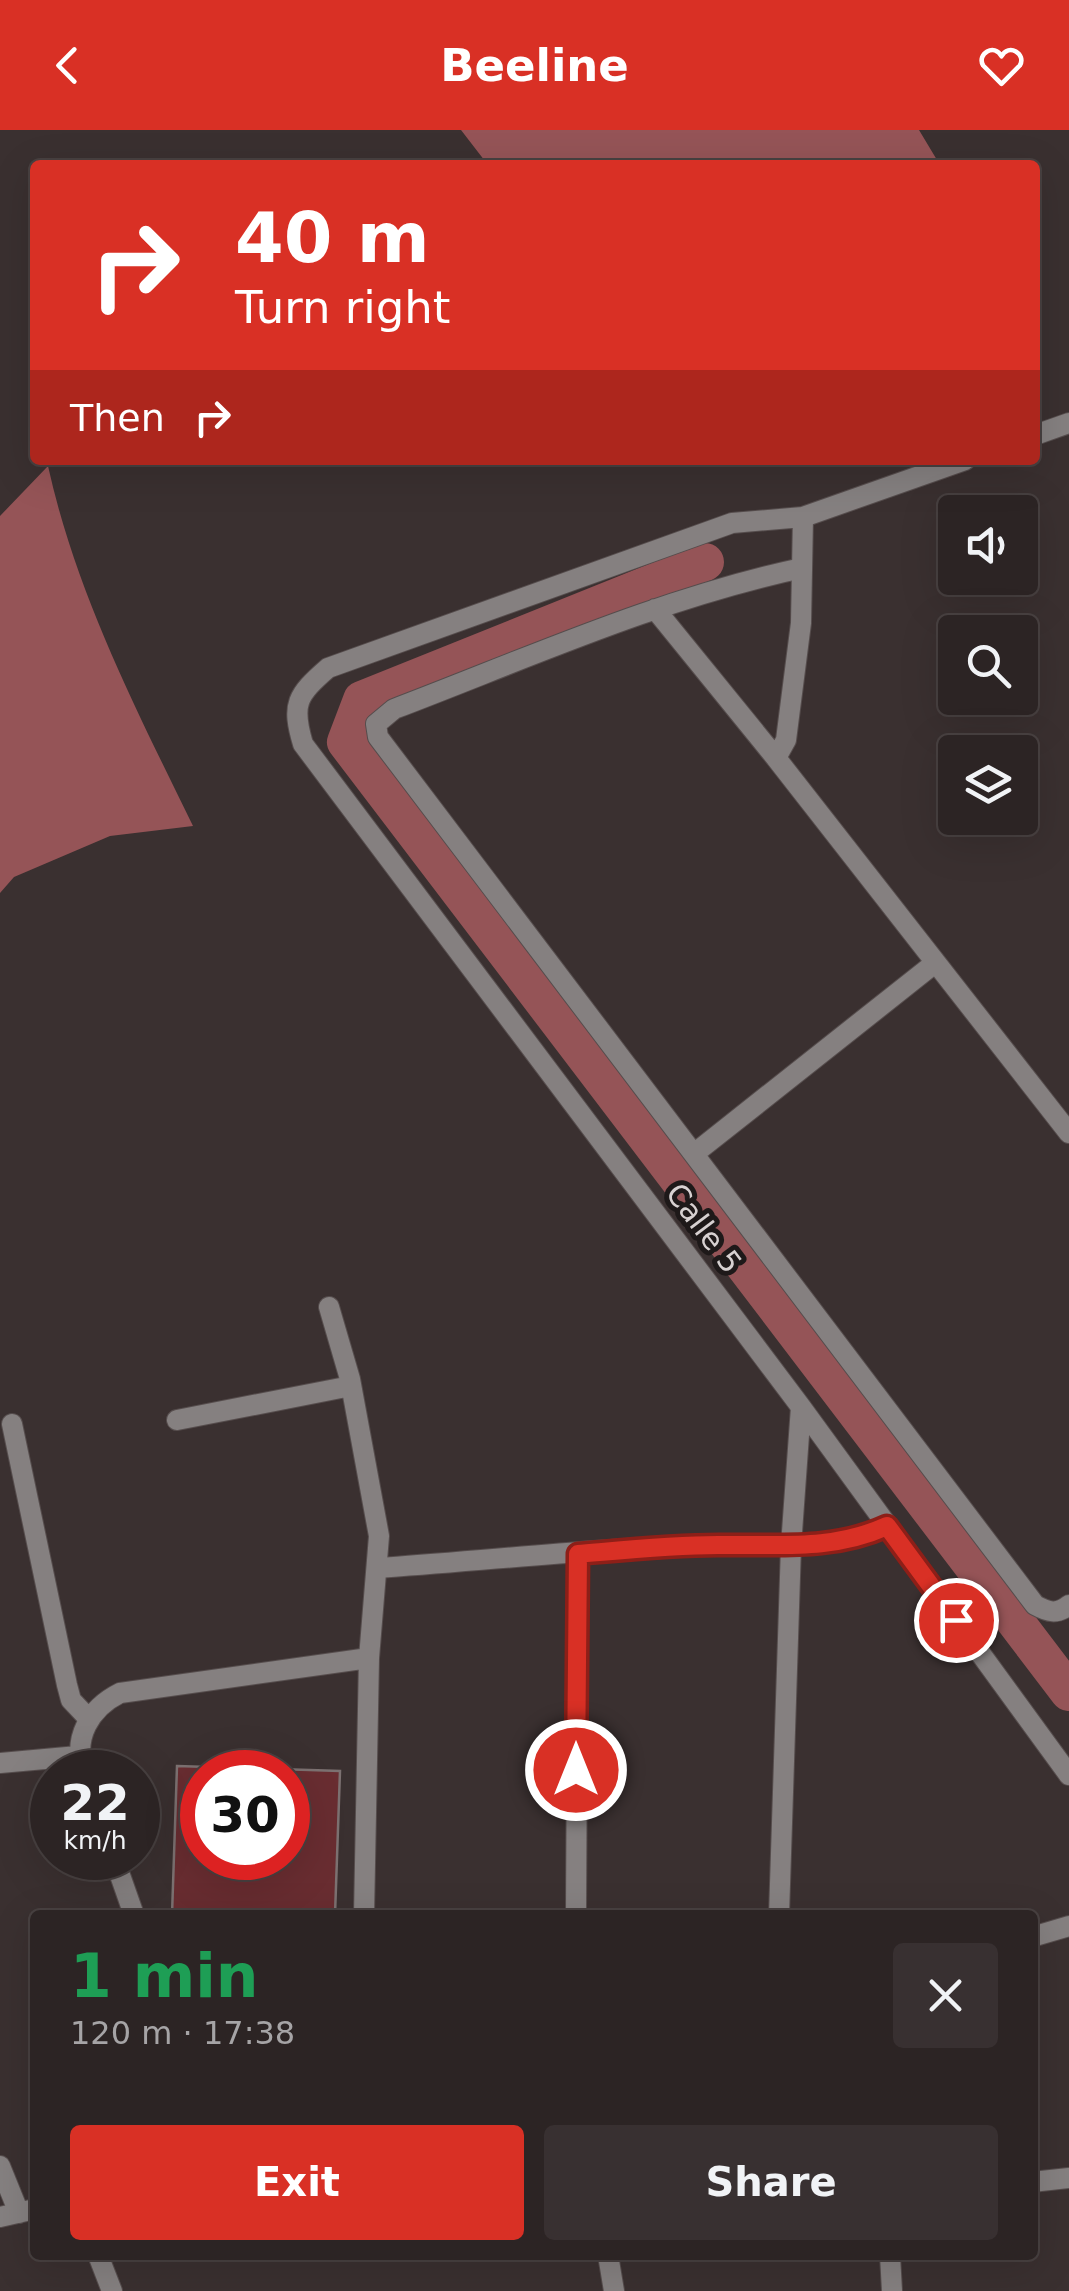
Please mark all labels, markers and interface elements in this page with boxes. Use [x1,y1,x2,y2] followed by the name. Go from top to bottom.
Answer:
[40,38,95,93] icon: back
[974,38,1029,93] icon: heart
[440,39,629,92] text: Beeline
[235,197,430,279] text: 40 m
[70,200,200,330] icon: right
[235,281,450,334] text: Turn right
[185,390,240,445] icon: right
[70,396,165,440] text: Then
[938,495,1038,835] map controls
[938,495,1038,595] button: sound
[938,615,1038,715] button: search
[938,735,1038,835] button: layers
[659,1176,749,1280] street label: Calle 5
[914,1578,999,1663] pin
[929,1593,984,1648] icon: arrive
[524,1718,628,1822] position arrow
[180,1750,310,1880] speed limit sign: 30
[60,1774,130,1832] text: 22
[63,1826,127,1855] text: km/h
[70,1941,258,2011] text: 1 min
[893,1943,998,2048] button: close
[70,2014,295,2052] text: 120 m · 17:38
[70,2125,524,2240] button: Exit
[544,2125,998,2240] button: Share

